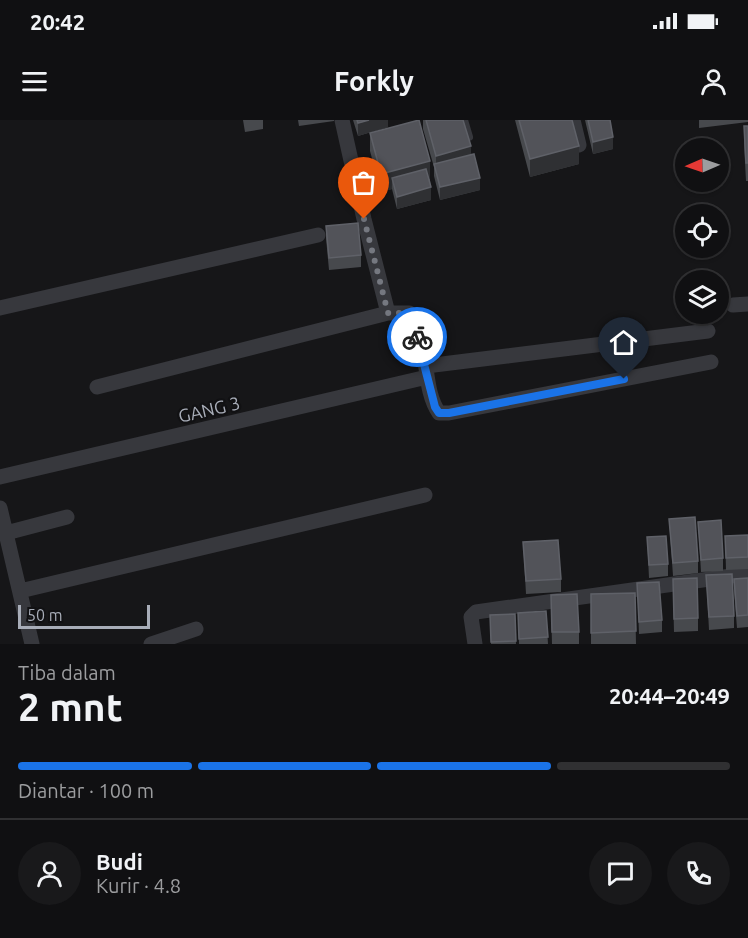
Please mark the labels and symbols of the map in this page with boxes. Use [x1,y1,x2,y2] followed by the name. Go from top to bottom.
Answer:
[675,138,729,192] north arrow
[338,157,389,219] pin
[387,307,447,367] courier
[598,317,649,379] pin
[176,392,242,426] street label: GANG 3
[18,602,150,630] scale bar

